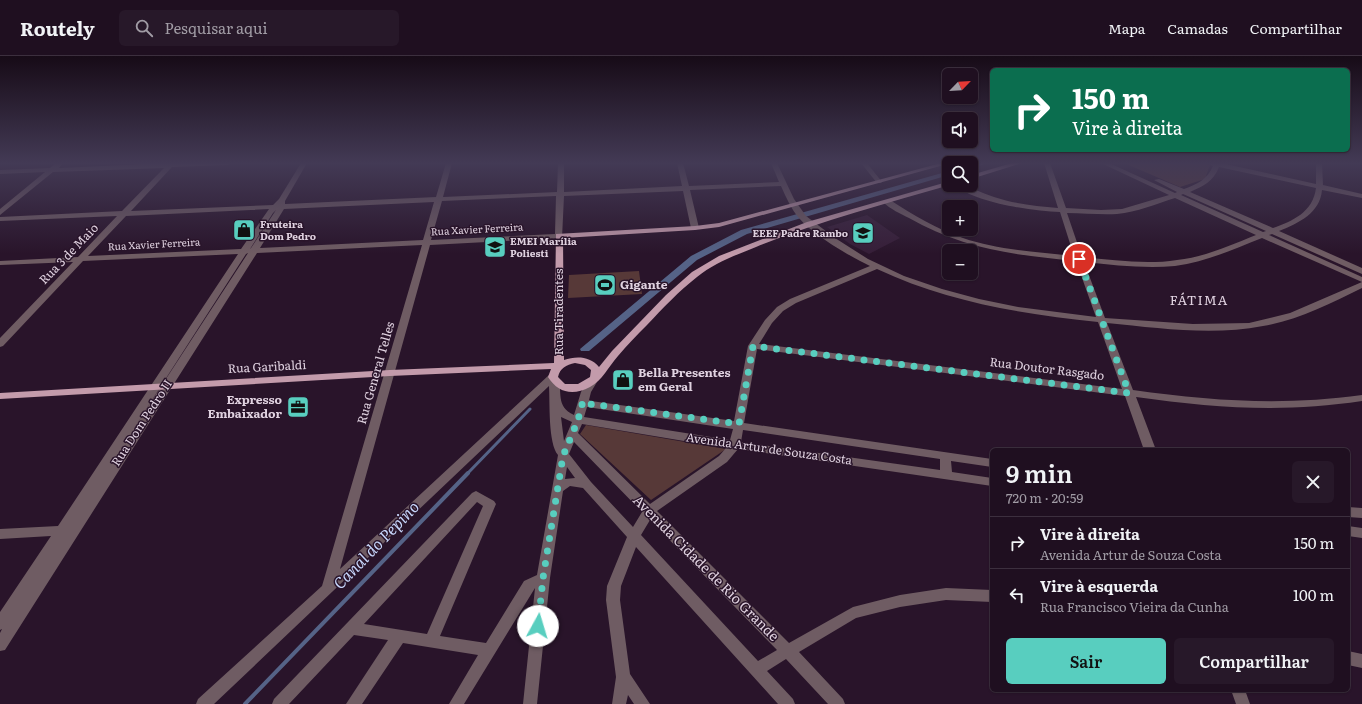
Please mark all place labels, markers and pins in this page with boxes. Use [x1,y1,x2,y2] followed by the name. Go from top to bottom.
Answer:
[260,216,316,243] place label: Fruteira Dom Pedro
[231,217,257,243] shop icon: Fruteira Dom Pedro
[850,220,876,246] school or university icon: EEEF Padre Rambo
[752,225,848,240] place label: EEEF Padre Rambo
[510,233,577,260] place label: EMEI Marília Poliesti
[482,234,508,260] school or university icon: EMEI Marília Poliesti
[1062,242,1096,276] pin
[592,272,618,298] sports icon: Gigante
[620,275,668,293] place label: Gigante
[638,363,730,395] place label: Bella Presentes em Geral
[610,367,636,393] shop icon: Bella Presentes em Geral
[207,390,283,422] place label: Expresso Embaixador
[285,394,311,420] office icon: Expresso Embaixador

